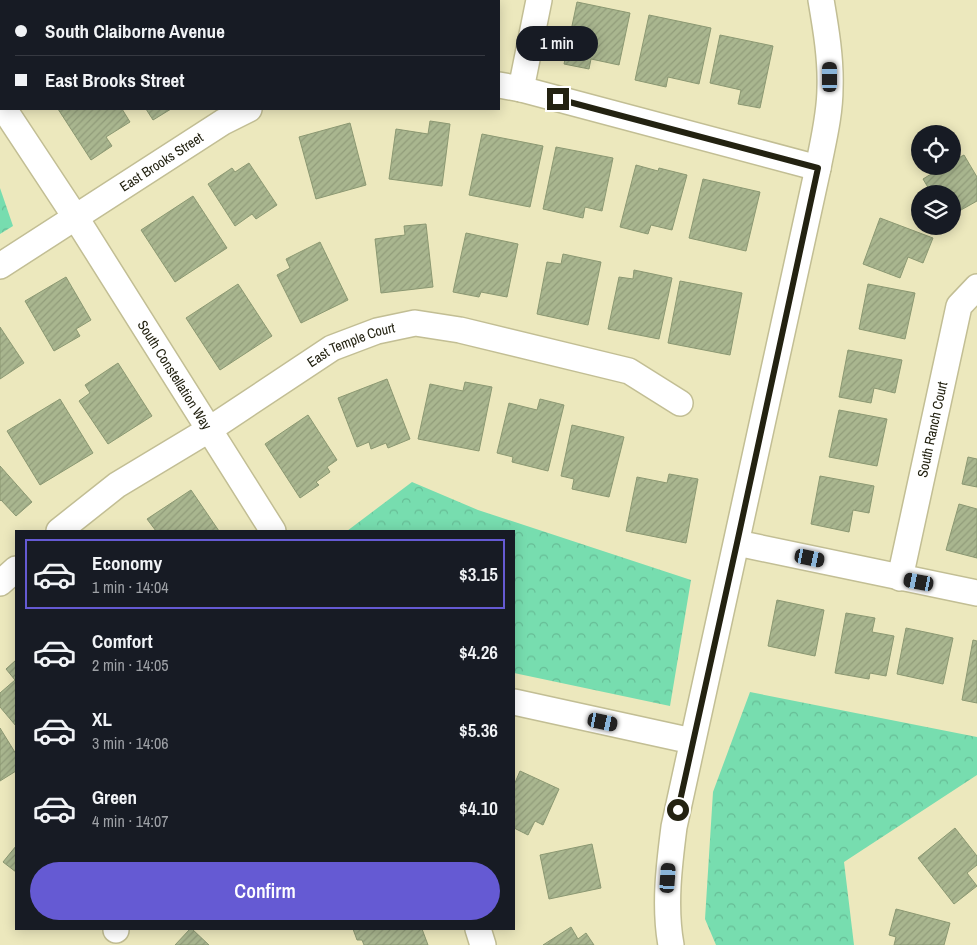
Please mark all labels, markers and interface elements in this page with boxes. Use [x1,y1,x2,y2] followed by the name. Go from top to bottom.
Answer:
[45,18,225,44] text: South Claiborne Avenue
[517,27,599,62] callout: 1 min
[540,32,574,54] text: 1 min
[822,62,837,92] car
[45,67,184,93] text: East Brooks Street
[547,88,569,110] route end
[911,125,961,235] map controls
[911,125,961,175] button: locate
[116,128,206,195] street label: East Brooks Street
[911,185,961,235] button: layers
[134,317,216,433] street label: South Constellation Way
[304,318,397,371] street label: East Temple Court
[913,380,951,479] street label: South Ranch Court
[793,548,826,568] car
[92,550,162,576] text: Economy
[32,552,77,597] icon: car
[459,561,498,587] text: $3.15
[902,572,935,592] car
[92,576,169,598] text: 1 min · 14:04
[92,628,153,654] text: Comfort
[32,630,77,675] icon: car
[459,639,498,665] text: $4.26
[92,654,169,676] text: 2 min · 14:05
[92,706,112,732] text: XL
[32,708,77,753] icon: car
[586,712,619,732] car
[459,717,498,743] text: $5.36
[92,732,169,754] text: 3 min · 14:06
[92,784,137,810] text: Green
[32,786,77,831] icon: car
[459,795,498,821] text: $4.10
[667,799,689,821] route start
[92,810,169,832] text: 4 min · 14:07
[30,862,500,920] button: Confirm
[659,863,676,893] car

